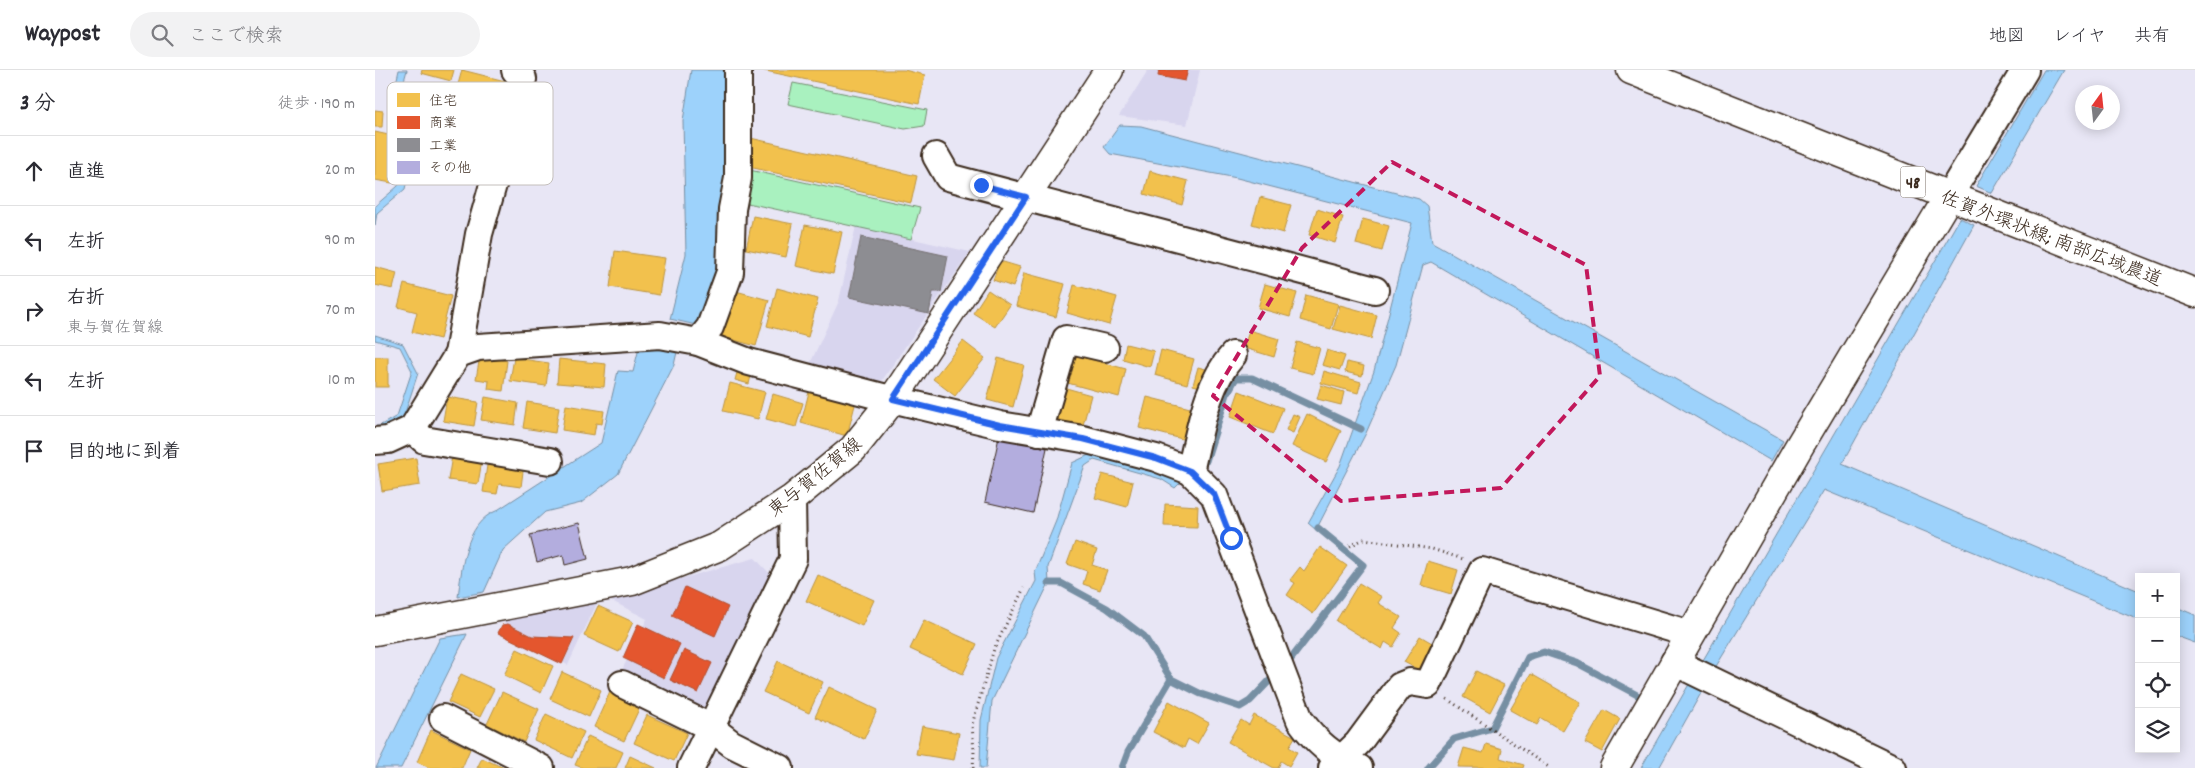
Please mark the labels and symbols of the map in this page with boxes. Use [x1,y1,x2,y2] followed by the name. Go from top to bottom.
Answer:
[387,82,553,185] legend
[2075,85,2120,130] north arrow
[429,92,457,112] text: 住宅
[429,114,457,134] text: 商業
[429,137,457,157] text: 工業
[429,159,471,179] text: その他
[1901,166,1925,198] road number: 48
[970,174,993,197] route end
[1936,185,2165,295] street label: 佐賀外環状線; 南部広域農道
[763,432,869,525] street label: 東与賀佐賀線
[1220,527,1243,550] route start

